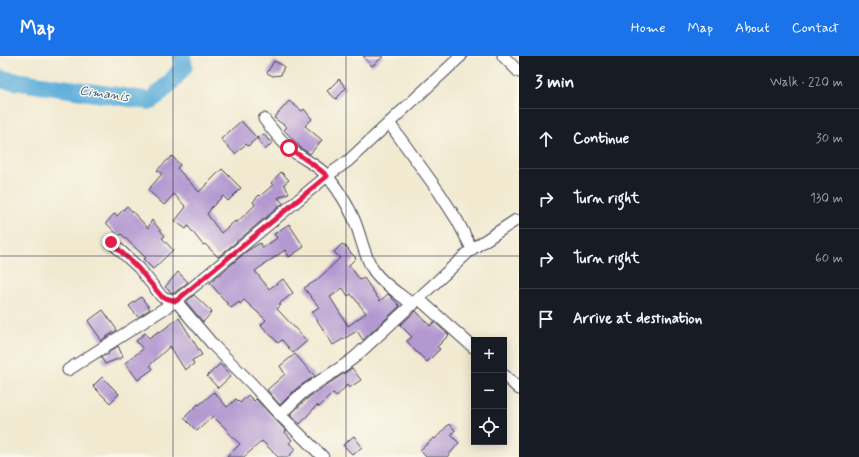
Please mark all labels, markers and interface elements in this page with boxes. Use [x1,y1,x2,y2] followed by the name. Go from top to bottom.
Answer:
[20,16,55,41] text: Map
[631,19,665,37] text: Home
[687,19,713,37] text: Map
[735,19,770,37] text: About
[792,19,839,37] text: Contact
[535,71,574,93] text: 3 min
[770,74,843,91] text: Walk · 220 m
[78,82,131,106] water label: Cimanis
[535,128,557,150] icon: ahead
[573,129,629,149] text: Continue
[816,130,843,147] text: 30 m
[280,139,298,157] route start
[535,188,557,210] icon: right
[573,189,640,209] text: Turn right
[810,190,843,207] text: 130 m
[102,233,120,251] route end
[535,248,557,270] icon: right
[573,249,640,269] text: Turn right
[815,250,843,267] text: 60 m
[535,308,557,330] icon: arrive
[573,309,702,329] text: Arrive at destination
[471,337,507,445] map controls
[471,337,507,373] button: +
[471,373,507,409] button: −
[471,409,507,445] button: locate

